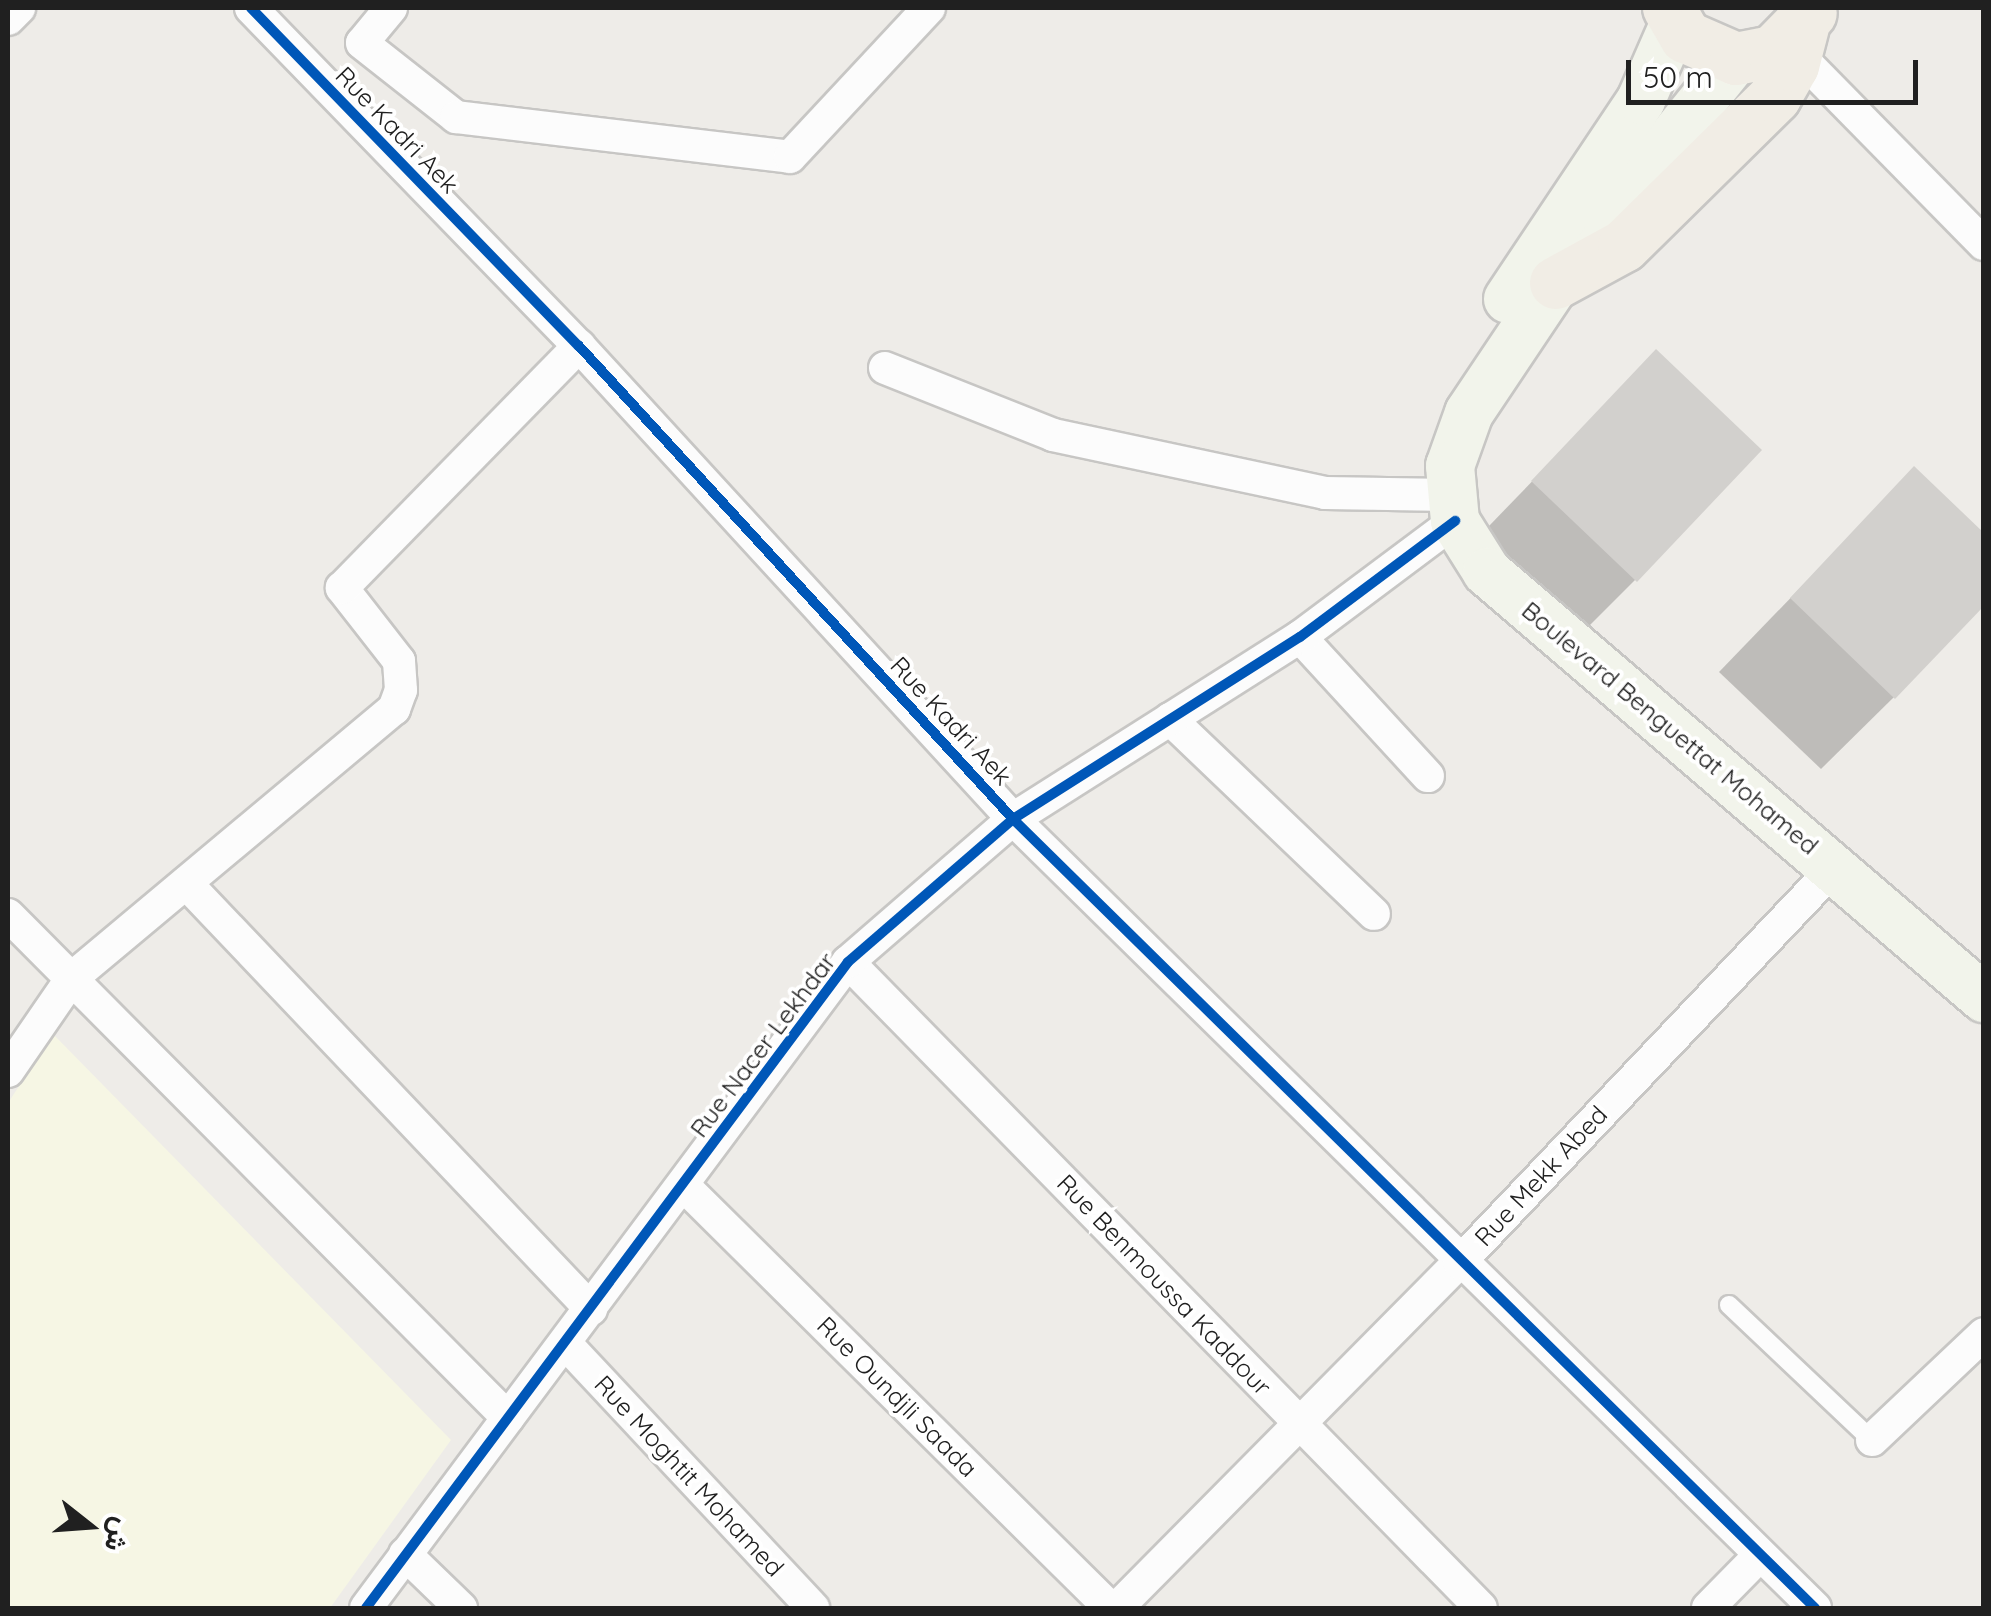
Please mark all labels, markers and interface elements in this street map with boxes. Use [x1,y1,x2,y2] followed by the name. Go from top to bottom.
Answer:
[1631,40,1924,102] scale bar
[1643,58,1713,96] text: 50 m
[329,60,465,200] street label: Rue Kadri Aek
[1516,595,1824,861] street label: Boulevard Benguettat Mohamed
[884,651,1018,791] street label: Rue Kadri Aek
[684,947,842,1143] street label: Rue Nacer Lekhdar
[1468,1100,1614,1252] street label: Rue Mekk Abed
[1051,1168,1277,1402] street label: Rue Benmoussa Kaddour
[811,1311,983,1483] street label: Rue Oundjli Saada
[588,1369,790,1583] street label: Rue Moghtit Mohamed
[40,1476,140,1576] north arrow
[98,1514,141,1556] text: ش

